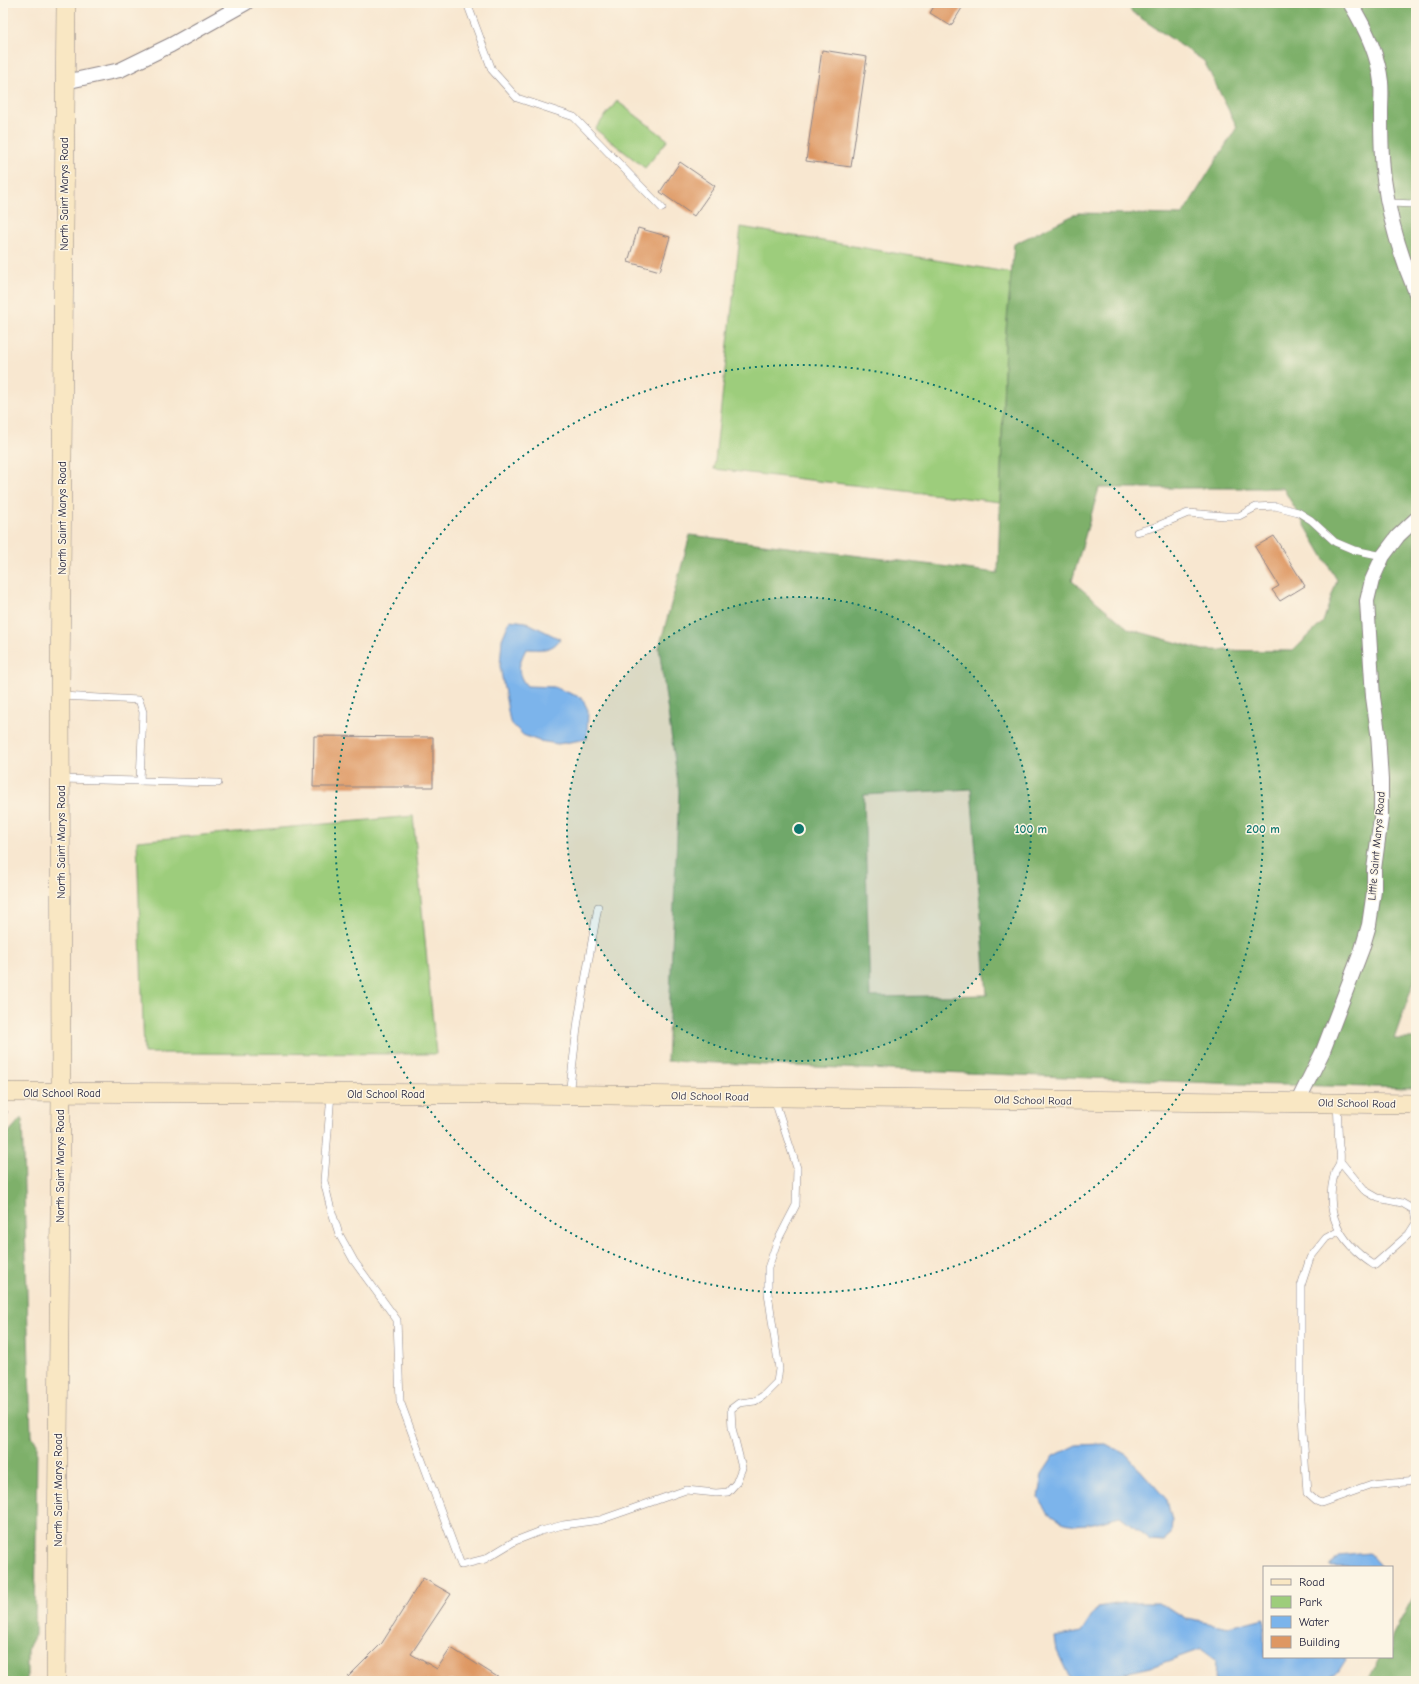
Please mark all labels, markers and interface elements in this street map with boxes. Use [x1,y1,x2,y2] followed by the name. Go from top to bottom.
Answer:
[58,137,71,251] street label: North Saint Marys Road
[56,461,69,575] street label: North Saint Marys Road
[55,785,68,899] street label: North Saint Marys Road
[1365,791,1388,901] street label: Little Saint Marys Road
[792,822,806,836] centre of rings
[1015,822,1047,836] text: 100 m
[1246,822,1280,836] text: 200 m
[23,1087,101,1100] street label: Old School Road
[347,1088,425,1101] street label: Old School Road
[671,1089,749,1104] street label: Old School Road
[994,1093,1072,1108] street label: Old School Road
[1318,1096,1396,1111] street label: Old School Road
[54,1109,67,1223] street label: North Saint Marys Road
[52,1433,65,1547] street label: North Saint Marys Road
[1263,1566,1393,1658] legend
[1299,1575,1325,1589] text: Road
[1299,1595,1322,1609] text: Park
[1299,1615,1329,1629] text: Water
[1299,1635,1340,1649] text: Building

